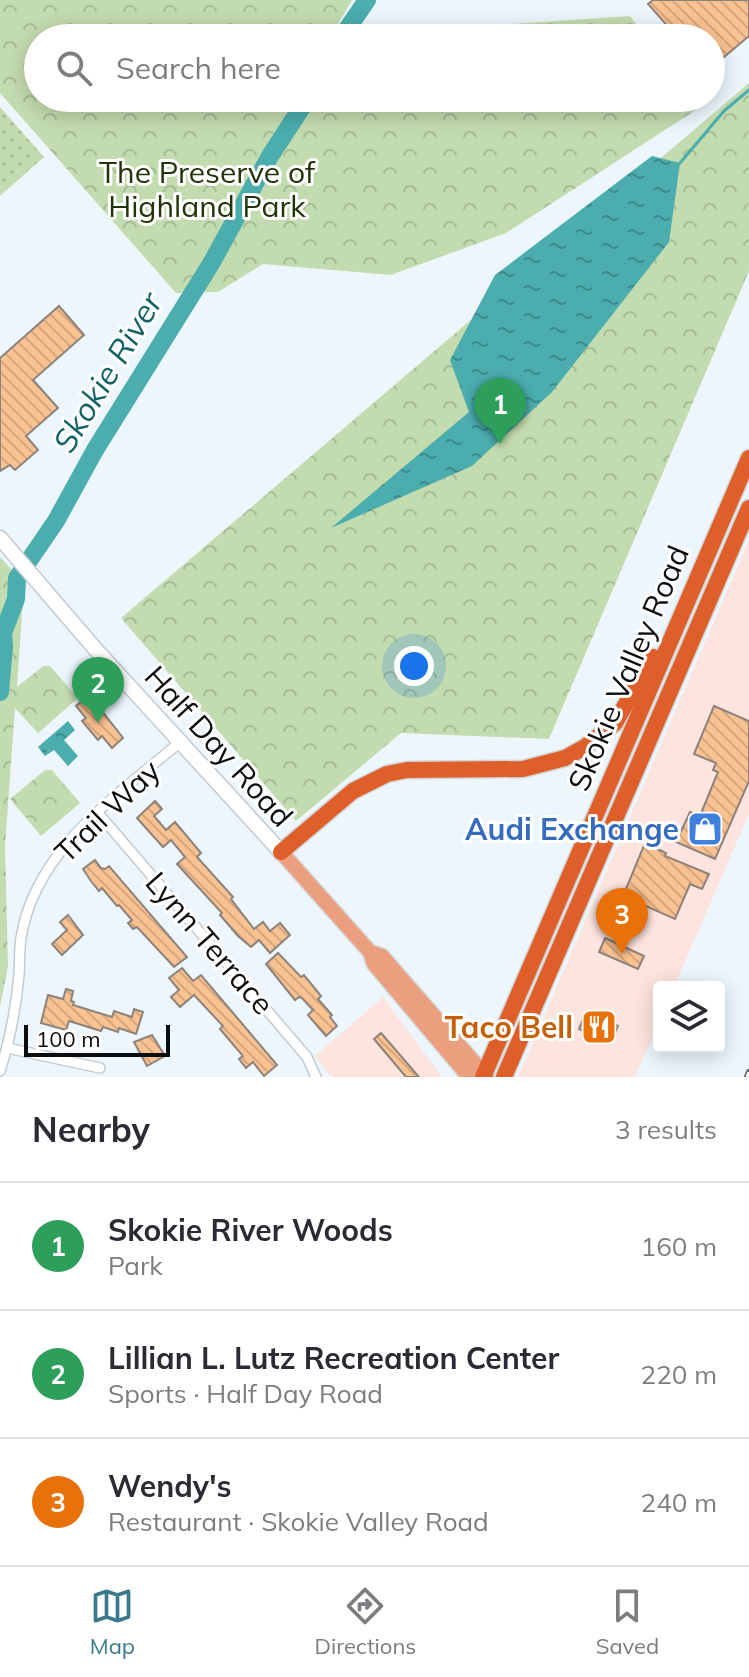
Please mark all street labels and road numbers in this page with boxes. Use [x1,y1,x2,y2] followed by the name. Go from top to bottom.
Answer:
[559,540,697,796] street label: Skokie Valley Road
[137,658,301,834] street label: Half Day Road
[46,751,168,871] street label: Trail Way
[138,864,282,1022] street label: Lynn Terrace

